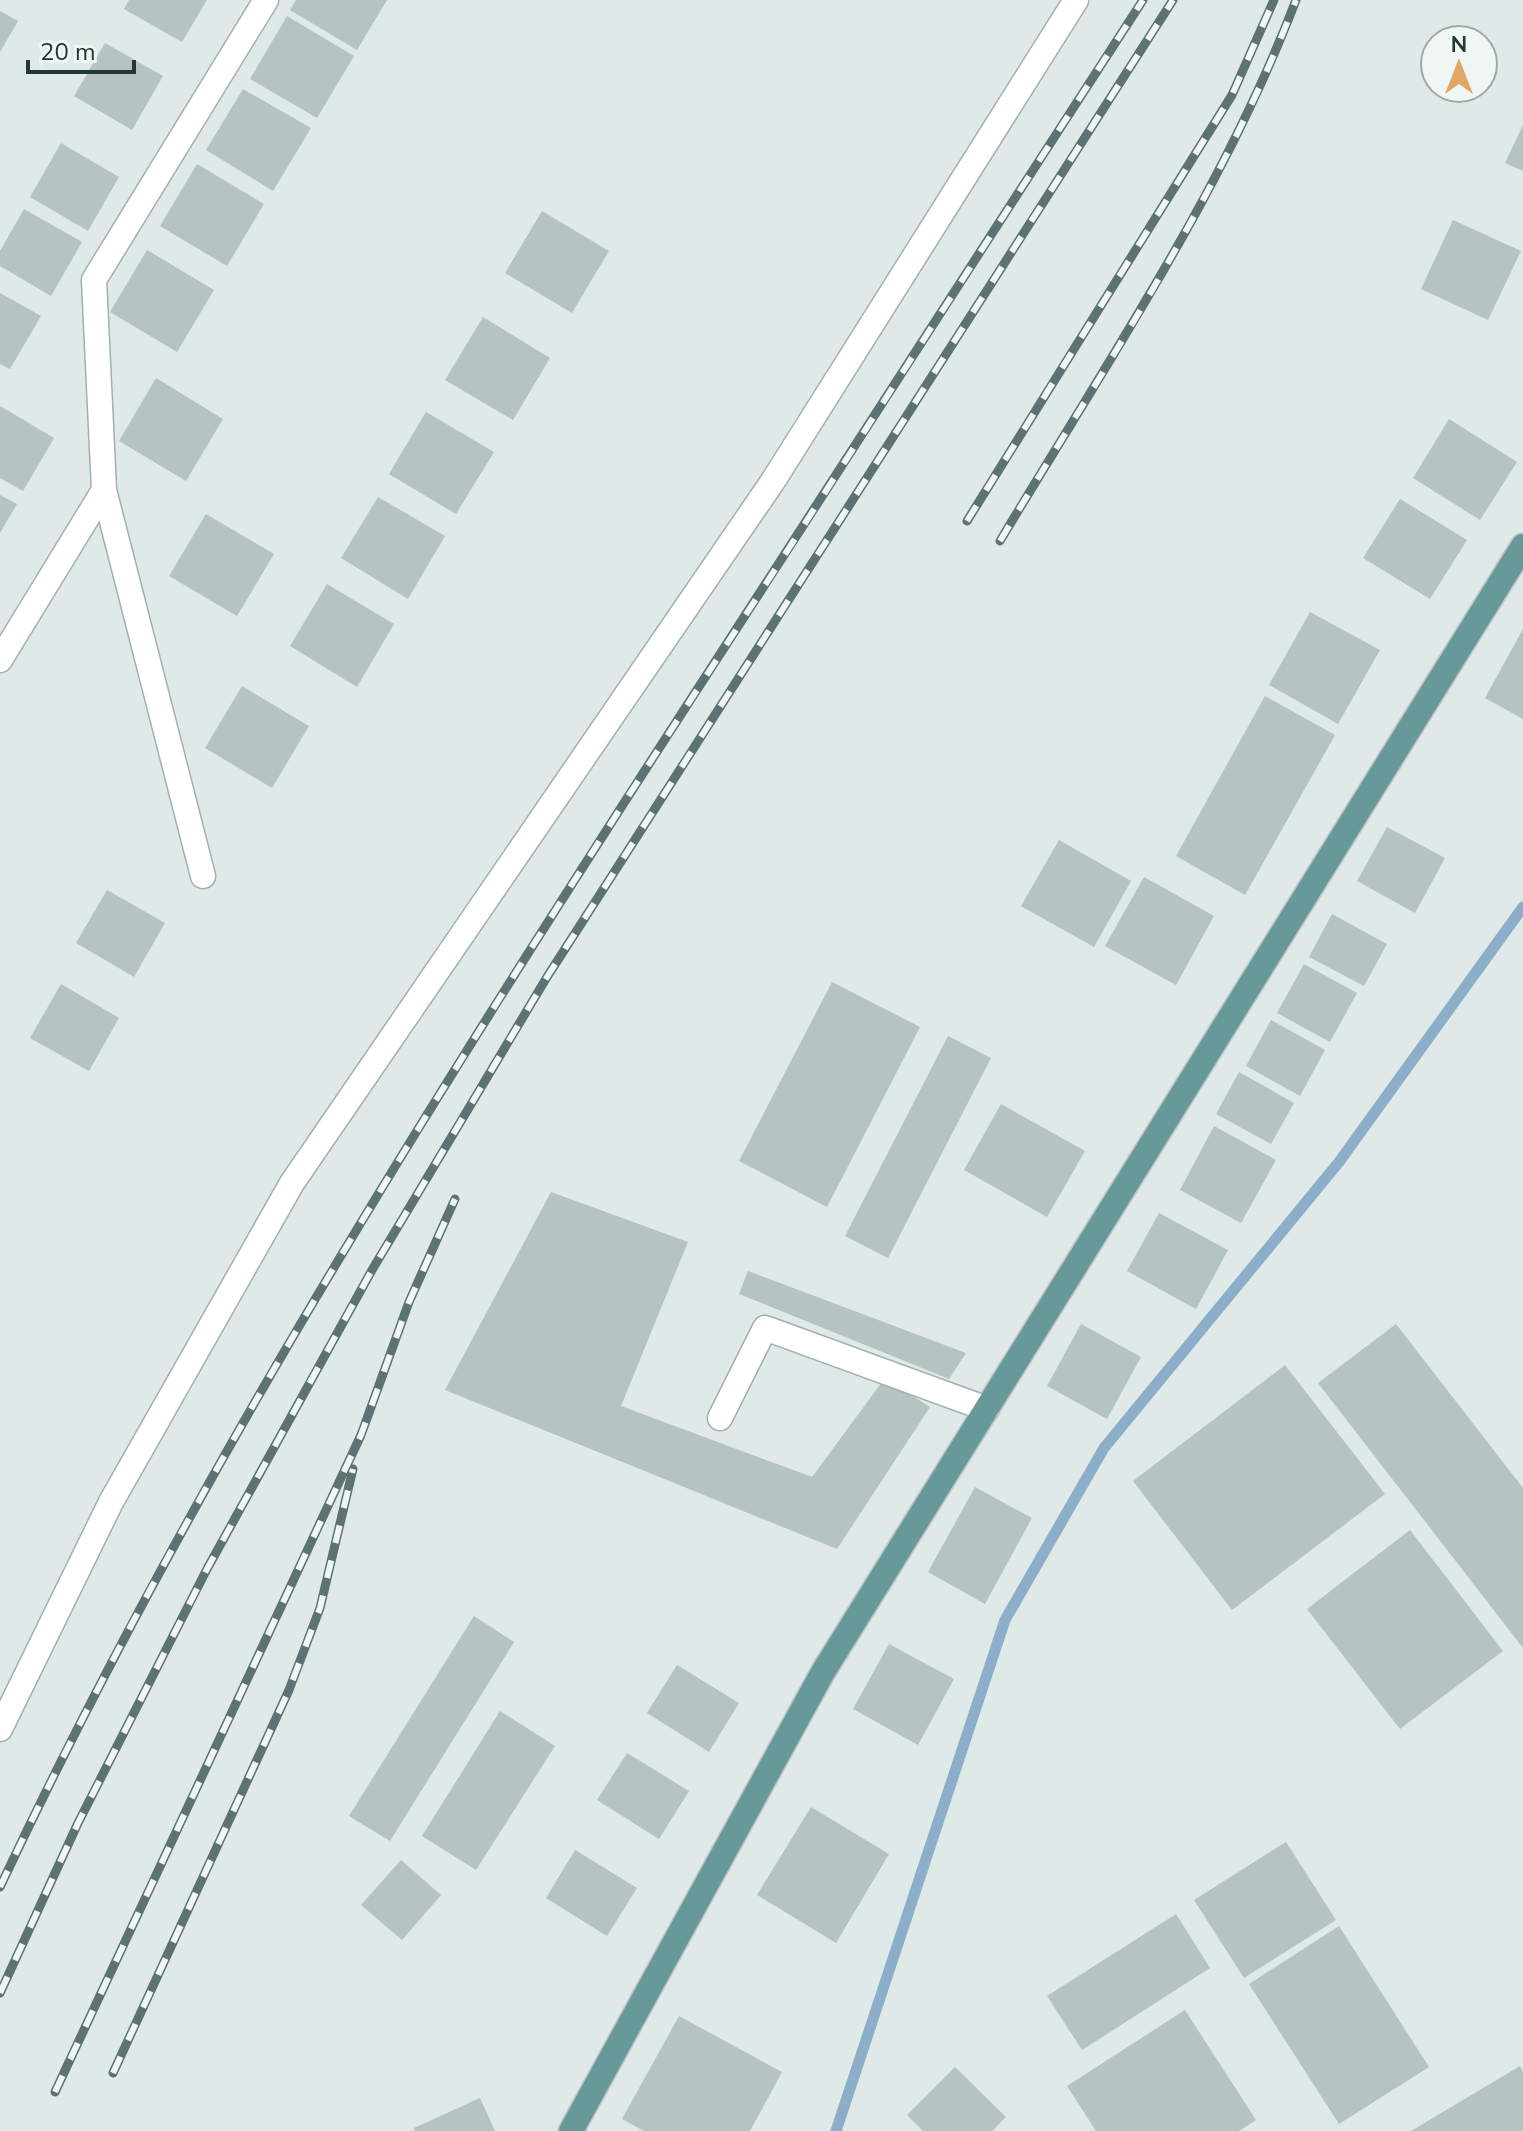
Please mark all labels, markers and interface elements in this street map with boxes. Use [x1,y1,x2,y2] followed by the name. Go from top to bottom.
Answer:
[28,24,134,74] scale bar
[1419,24,1499,104] north arrow
[1451,30,1467,60] text: N
[40,36,96,68] text: 20 m

